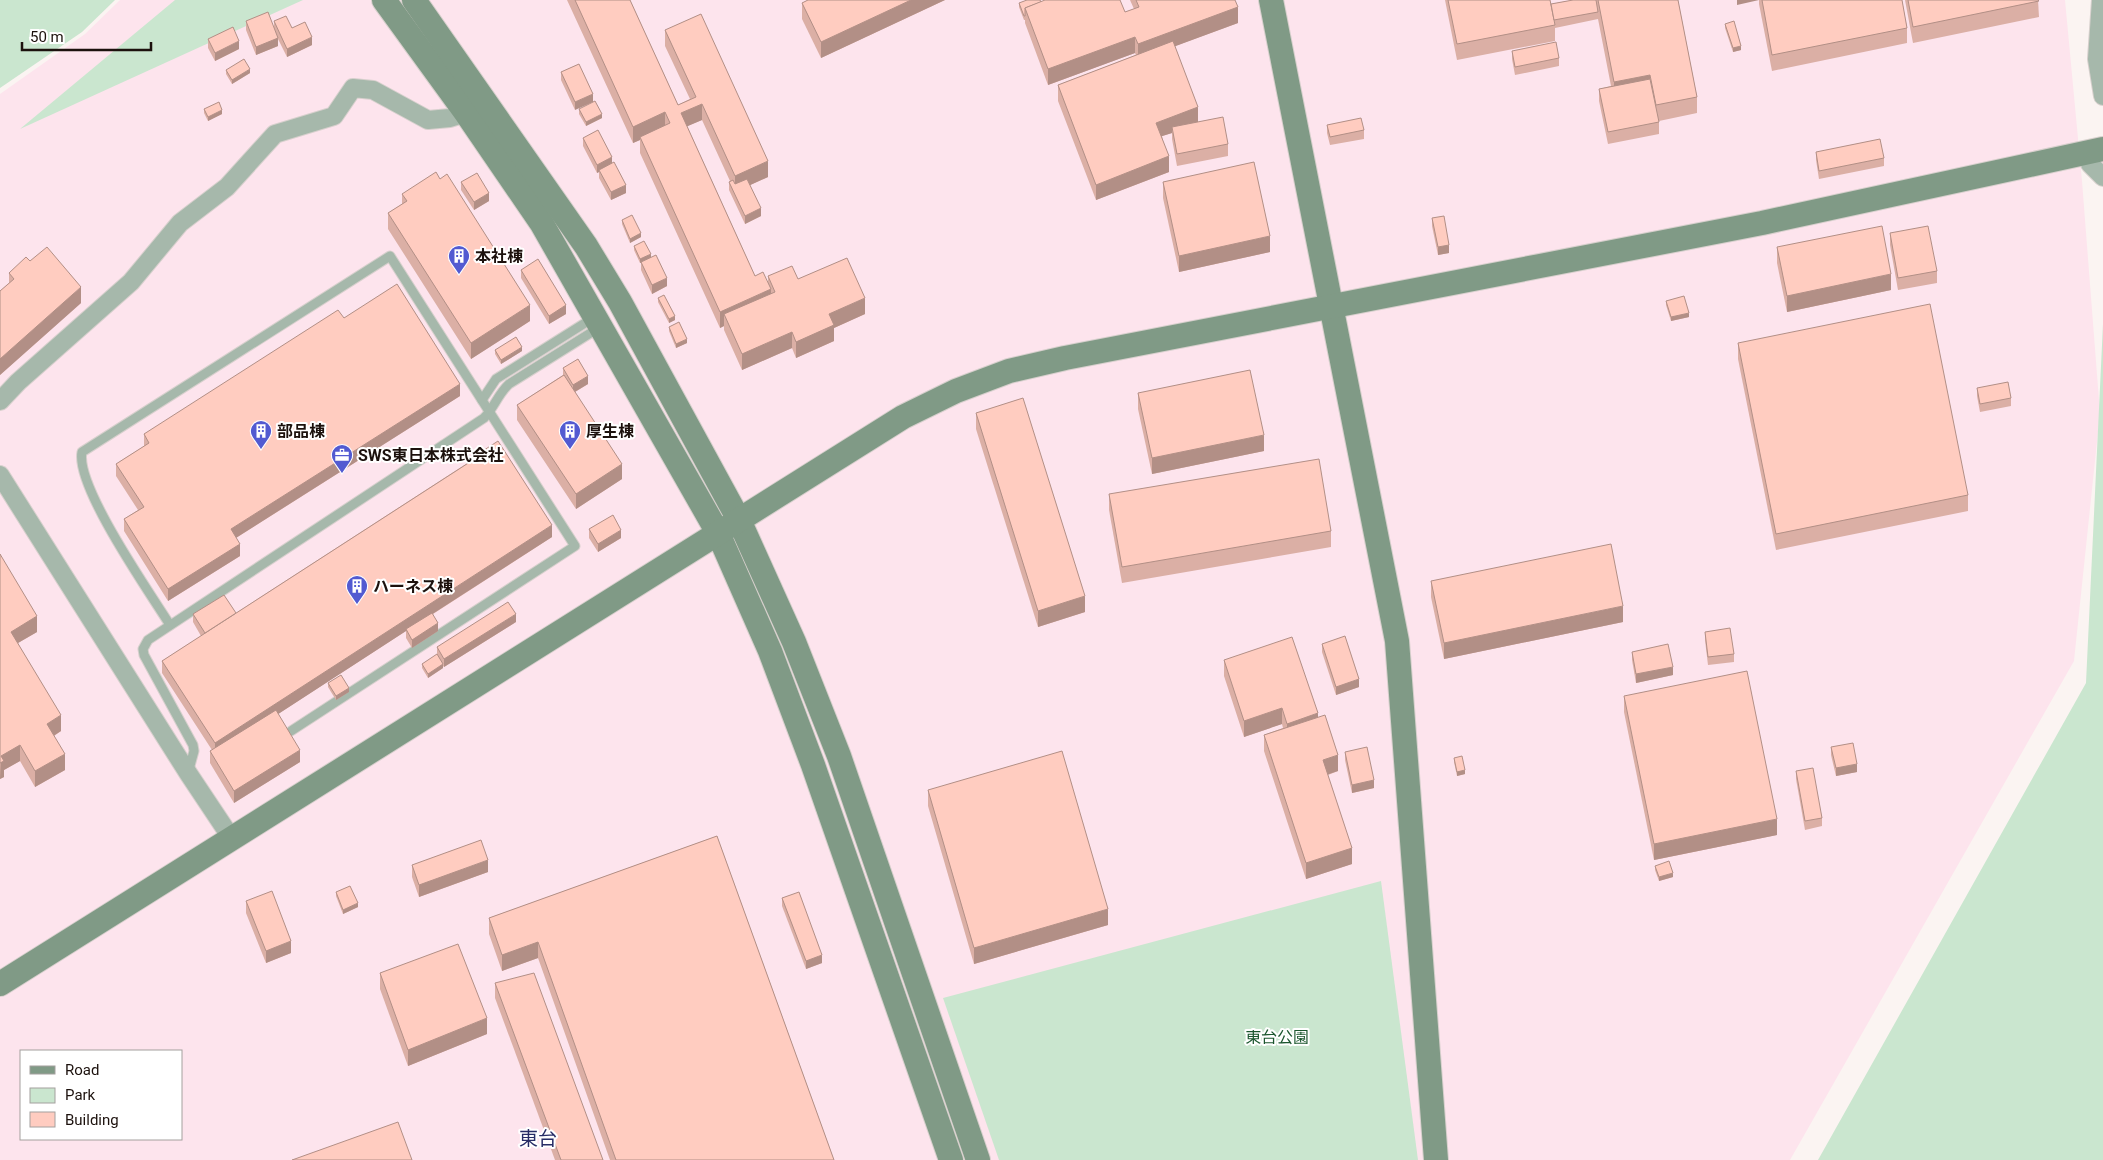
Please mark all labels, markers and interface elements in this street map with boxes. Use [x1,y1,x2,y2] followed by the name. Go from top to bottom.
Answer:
[22,20,151,52] scale bar
[30,28,64,46] text: 50 m
[447,244,471,275] building icon: 本社棟
[475,247,523,266] place label: 本社棟
[249,419,273,450] building icon: 部品棟
[558,419,582,450] building icon: 厚生棟
[277,422,325,441] place label: 部品棟
[586,422,634,441] place label: 厚生棟
[330,443,354,474] office icon: SWS東日本株式会社
[358,446,504,465] place label: SWS東日本株式会社
[345,574,369,605] building icon: ハーネス棟
[373,577,453,596] place label: ハーネス棟
[1245,1028,1309,1047] park label: 東台公園
[20,1050,182,1140] legend
[65,1061,99,1079] text: Road
[65,1086,96,1104] text: Park
[65,1111,119,1129] text: Building
[519,1127,557,1150] district label: 東台

